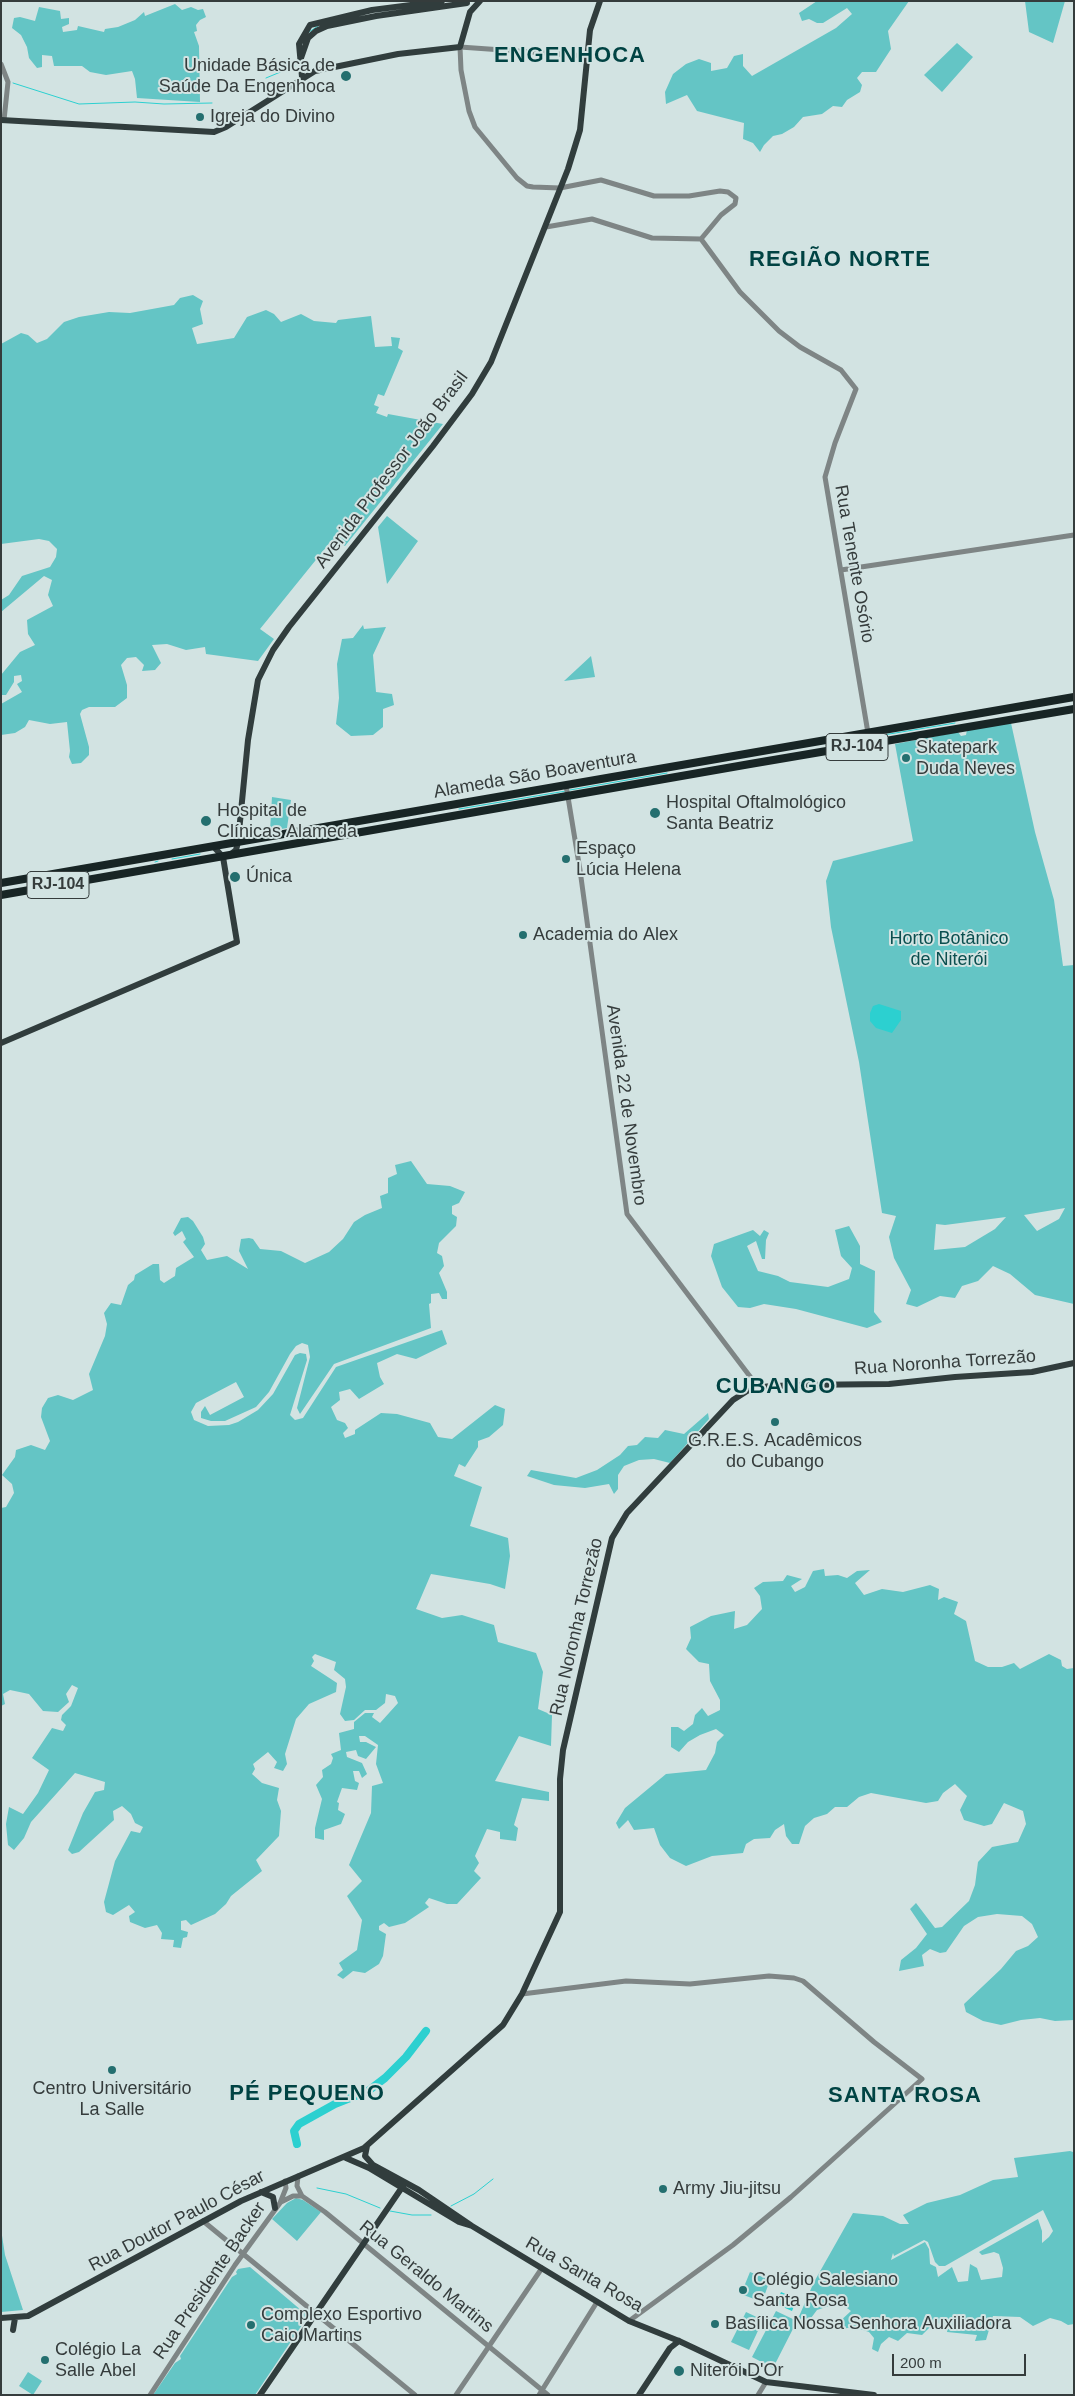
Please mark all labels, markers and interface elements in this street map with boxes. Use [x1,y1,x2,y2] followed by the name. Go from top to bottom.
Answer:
[493,43,647,69] district label: ENGENHOCA
[159,55,335,98] place label: Unidade Básica de Saúde Da Engenhoca
[339,69,353,83] marker: Unidade Básica de Saúde Da Engenhoca
[210,106,335,128] place label: Igreja do Divino
[194,111,206,123] marker: Igreja do Divino
[748,247,932,273] district label: REGIÃO NORTE
[311,367,473,573] street label: Avenida Professor João Brasil
[829,483,879,645] street label: Rua Tenente Osório
[826,734,888,760] road number: RJ-104
[916,737,1015,780] place label: Skatepark Duda Neves
[432,747,638,803] street label: Alameda São Boaventura
[900,752,912,764] marker: Skatepark Duda Neves
[666,792,846,834] place label: Hospital Oftalmológico Santa Beatriz
[217,800,357,842] place label: Hospital de Clínicas Alameda
[648,806,662,820] marker: Hospital Oftalmológico Santa Beatriz
[199,814,213,828] marker: Hospital de Clínicas Alameda
[576,838,681,881] place label: Espaço Lúcia Helena
[560,853,572,865] marker: Espaço Lúcia Helena
[246,866,292,888] place label: Única
[228,870,242,884] marker: Única
[27,872,89,898] road number: RJ-104
[533,924,678,946] place label: Academia do Alex
[889,928,1009,971] park label: Horto Botânico de Niterói
[517,929,529,941] marker: Academia do Alex
[601,1003,651,1207] street label: Avenida 22 de Novembro
[853,1346,1037,1380] street label: Rua Noronha Torrezão
[715,1374,837,1400] district label: CUBANGO
[769,1416,781,1428] marker: G.R.E.S. Acadêmicos do Cubango
[688,1430,862,1472] place label: G.R.E.S. Acadêmicos do Cubango
[546,1536,608,1718] street label: Rua Noronha Torrezão
[106,2064,118,2076] marker: Centro Universitário La Salle
[32,2078,192,2120] place label: Centro Universitário La Salle
[228,2081,386,2107] district label: PÉ PEQUENO
[827,2083,983,2109] district label: SANTA ROSA
[85,2165,269,2277] street label: Rua Doutor Paulo César
[673,2178,781,2200] place label: Army Jiu-jitsu
[657,2183,669,2195] marker: Army Jiu-jitsu
[149,2198,271,2364] street label: Rua Presidente Backer
[355,2216,497,2338] street label: Rua Geraldo Martins
[521,2233,647,2317] street label: Rua Santa Rosa
[753,2269,898,2312] place label: Colégio Salesiano Santa Rosa
[737,2284,749,2296] marker: Colégio Salesiano Santa Rosa
[261,2304,422,2346] place label: Complexo Esportivo Caio Martins
[725,2313,1011,2335] place label: Basílica Nossa Senhora Auxiliadora
[709,2318,721,2330] marker: Basílica Nossa Senhora Auxiliadora
[245,2319,257,2331] marker: Complexo Esportivo Caio Martins
[55,2339,141,2382] place label: Colégio La Salle Abel
[895,2344,1029,2376] scale bar
[39,2354,51,2366] marker: Colégio La Salle Abel
[900,2354,942,2371] text: 200 m
[690,2360,783,2382] place label: Niterói D'Or
[672,2364,686,2378] marker: Niterói D'Or

